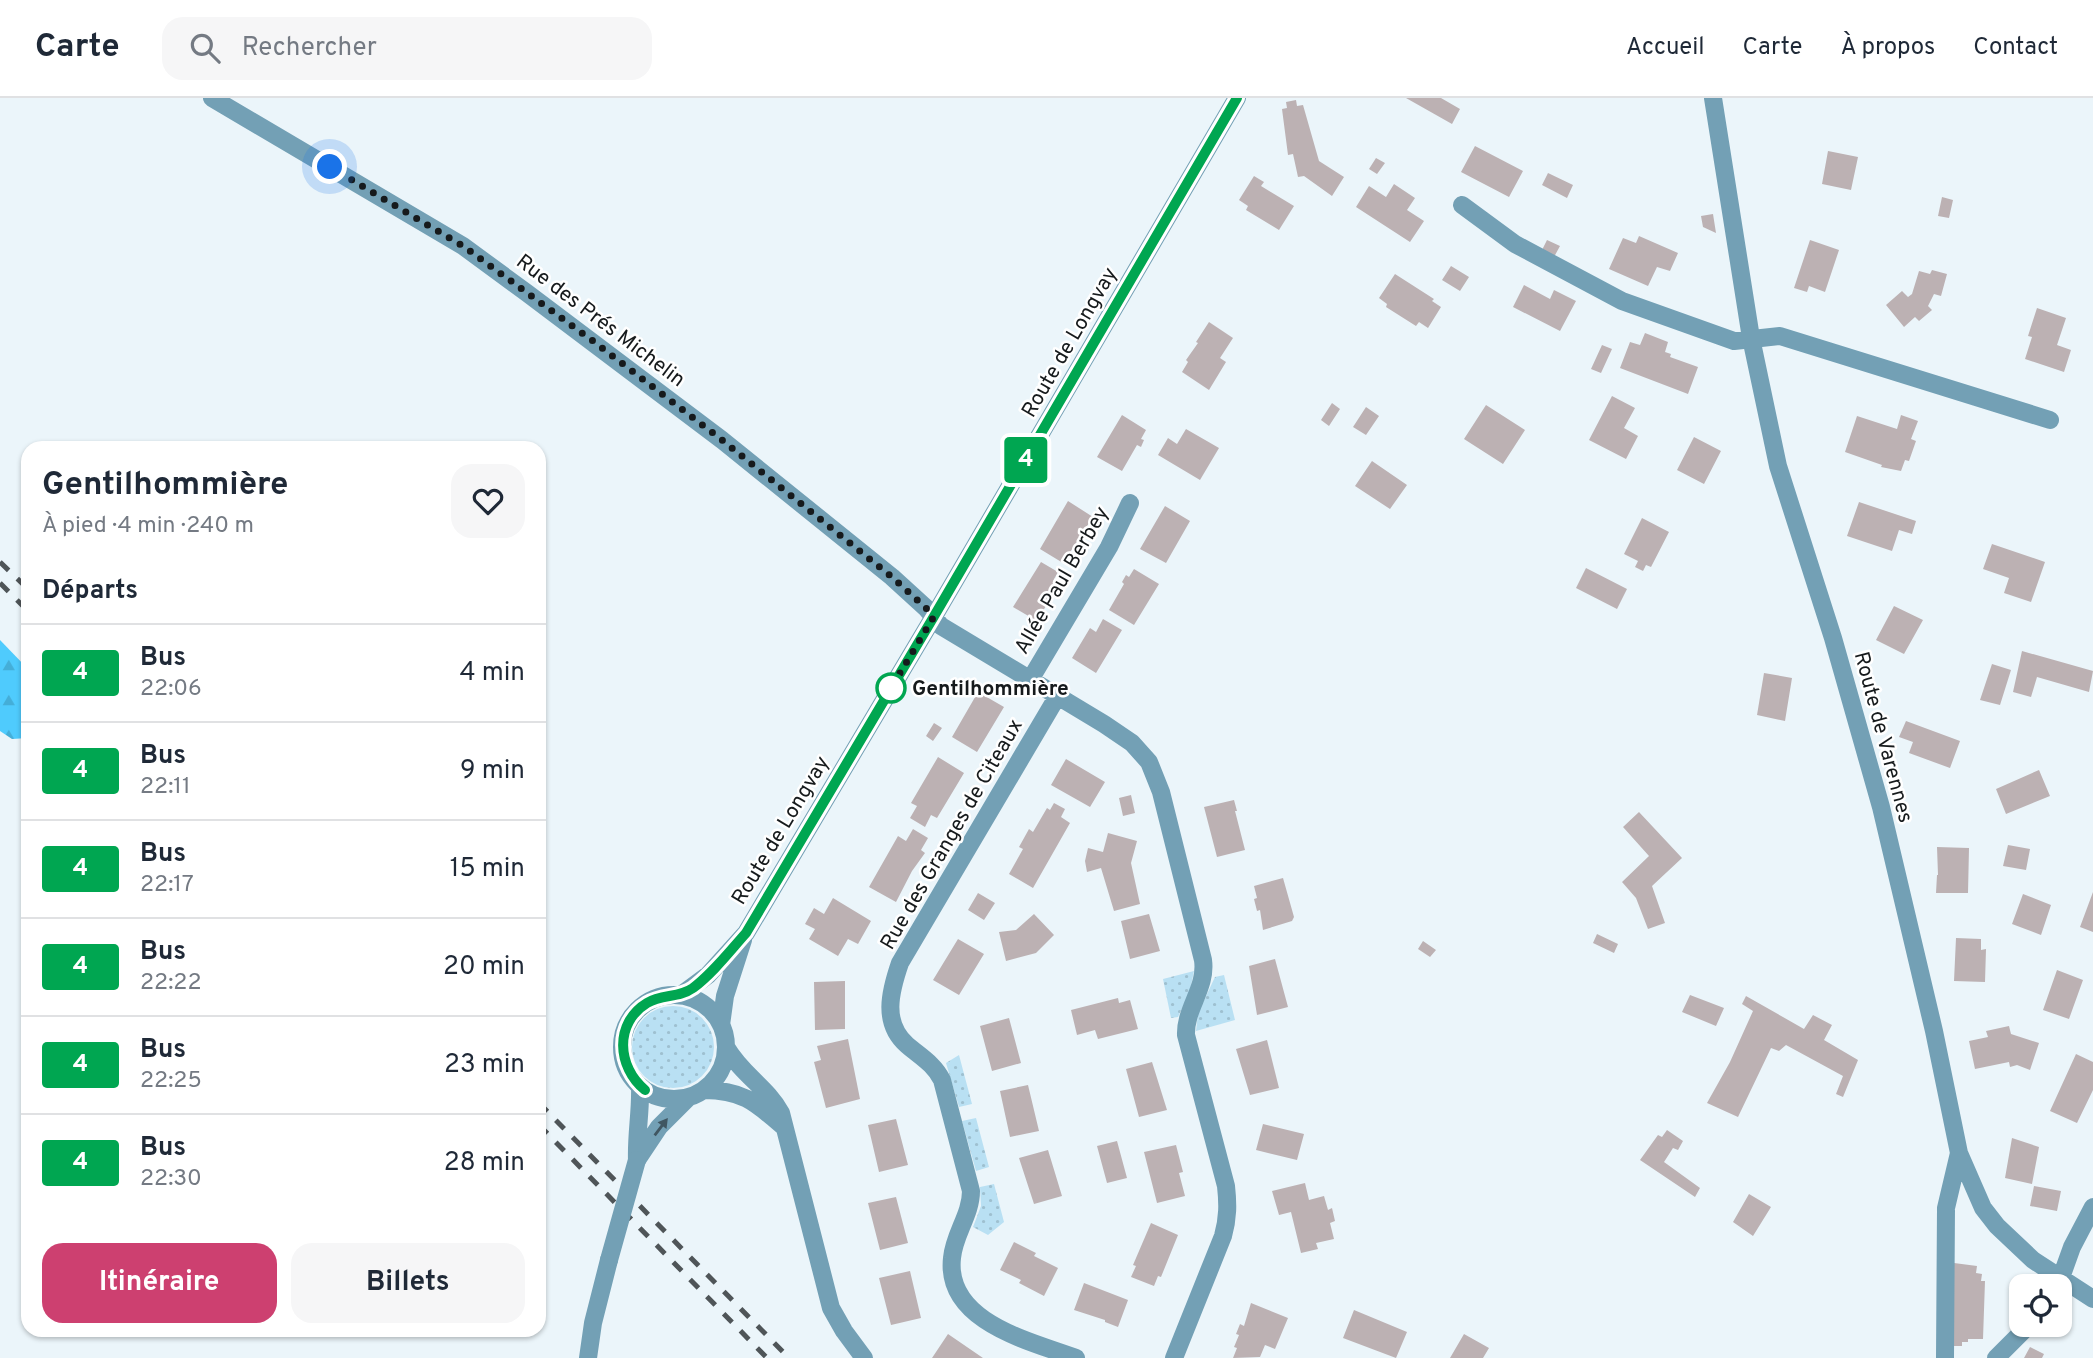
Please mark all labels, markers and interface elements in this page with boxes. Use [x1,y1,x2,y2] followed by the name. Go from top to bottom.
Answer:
[162,17,652,80] search box
[35,27,120,69] text: Carte
[186,29,224,67] icon: search
[242,32,377,65] text: Rechercher
[1626,33,1705,63] text: Accueil
[1743,33,1802,63] text: Carte
[1840,33,1935,63] text: À propos
[1973,33,2058,63] text: Contact
[312,149,347,184] your location
[510,249,690,394] street label: Rue des Prés Michelin
[1016,263,1124,423] street label: Route de Longvay
[1003,437,1049,483] line badge: 4
[1018,445,1034,475] text: 4
[451,464,525,538] button: heart
[42,465,288,507] text: Gentilhommière
[1009,502,1116,660] street label: Allée Paul Berbey
[42,512,254,541] text: À pied · 4 min · 240 m
[42,575,138,608] text: Départs
[140,642,186,675] text: Bus
[1847,649,1918,826] street label: Route de Varennes
[459,657,525,690] text: 4 min
[73,658,88,688] text: 4
[876,673,906,703] marker: Gentilhommière
[140,675,202,704] text: 22:06
[912,676,1069,703] place label: Gentilhommière
[875,714,1030,955] street label: Rue des Granges de Citeaux
[140,740,186,773] text: Bus
[726,751,836,910] street label: Route de Longvay
[460,755,525,788] text: 9 min
[73,756,88,786] text: 4
[140,773,191,802] text: 22:11
[140,838,186,871] text: Bus
[450,853,525,886] text: 15 min
[73,854,88,884] text: 4
[140,871,194,900] text: 22:17
[140,936,186,969] text: Bus
[443,951,525,984] text: 20 min
[73,952,88,982] text: 4
[140,969,201,998] text: 22:22
[140,1034,186,1067] text: Bus
[444,1049,525,1082] text: 23 min
[73,1050,88,1080] text: 4
[140,1067,202,1096] text: 22:25
[654,1117,668,1136] one-way arrow
[140,1132,186,1165] text: Bus
[444,1147,525,1180] text: 28 min
[73,1148,88,1178] text: 4
[140,1165,202,1194] text: 22:30
[42,1243,277,1323] button: Itinéraire
[291,1243,525,1323] button: Billets
[2009,1274,2072,1337] map controls
[2009,1274,2072,1337] button: locate

